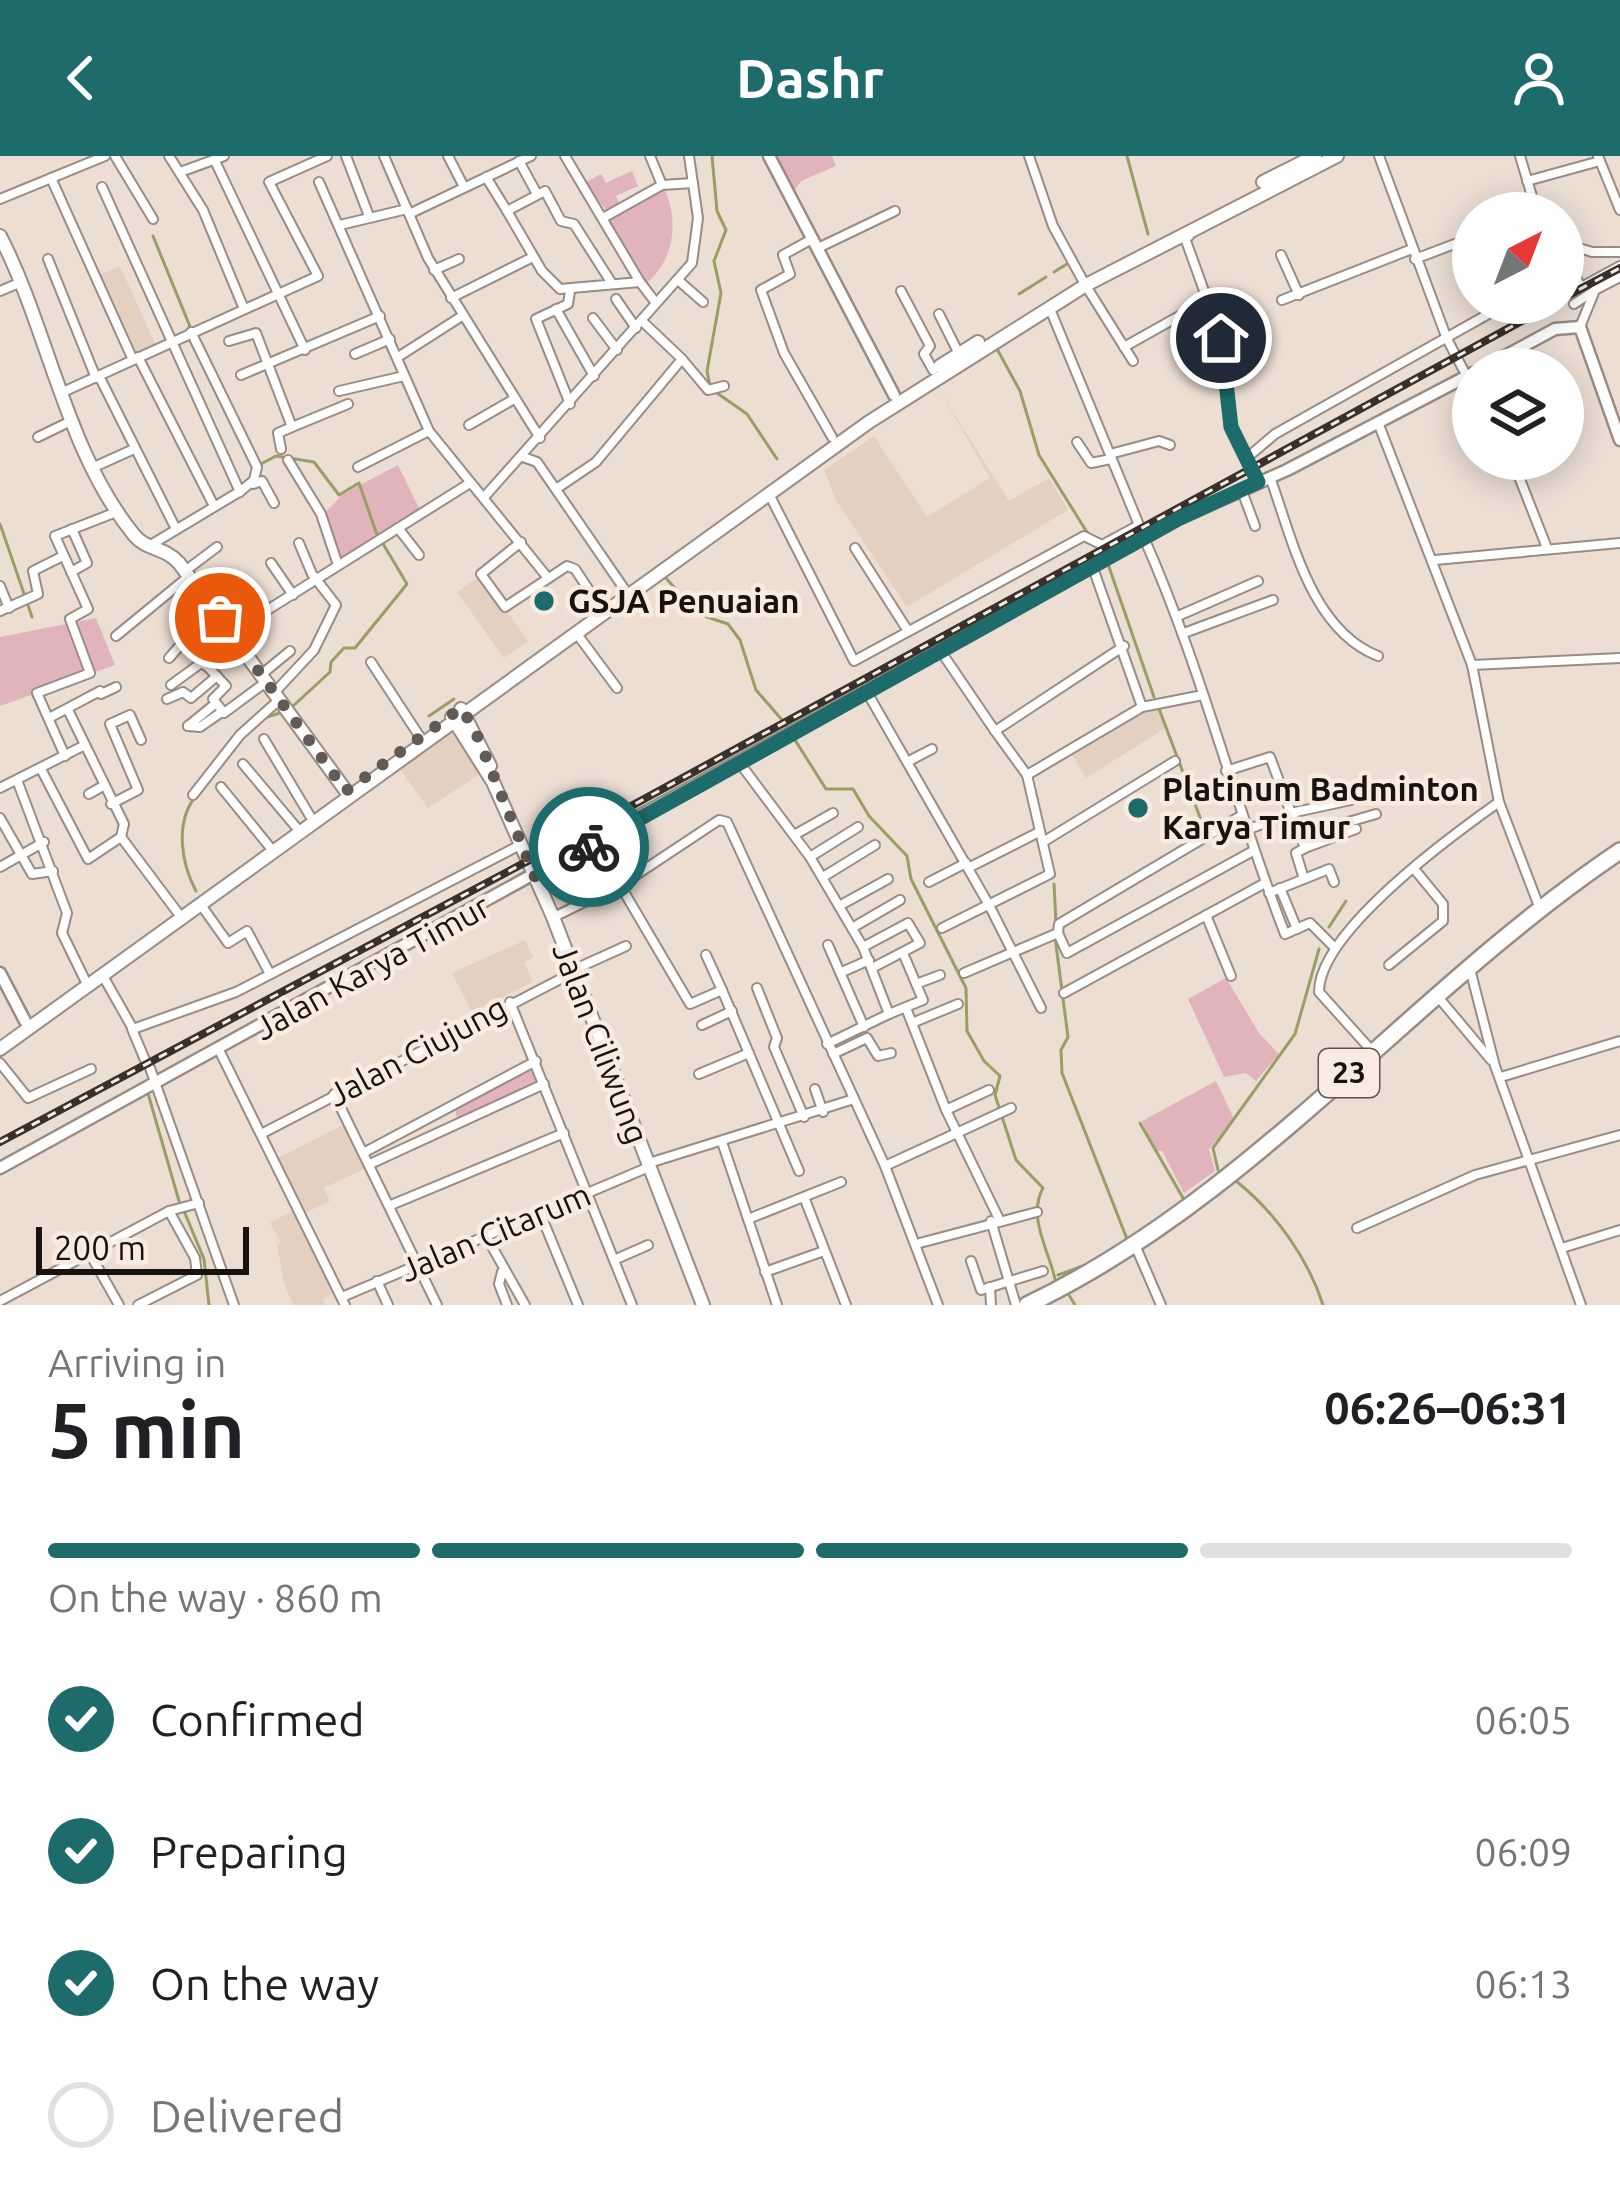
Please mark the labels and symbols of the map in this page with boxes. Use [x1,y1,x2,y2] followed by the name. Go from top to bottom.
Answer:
[1452,192,1584,324] north arrow
[1170,287,1272,389] pin
[169,567,271,669] pin
[568,582,800,619] place label: GSJA Penuaian
[531,588,557,614] marker: GSJA Penuaian
[1162,770,1479,845] place label: Platinum Badminton Karya Timur
[529,787,649,907] courier
[1125,795,1151,821] marker: Platinum Badminton Karya Timur
[248,886,496,1046] street label: Jalan Karya Timur
[546,937,657,1149] street label: Jalan Ciliwung
[321,988,512,1113] street label: Jalan Ciujung
[1319,1049,1379,1097] road number: 23
[394,1175,596,1288] street label: Jalan Citarum
[36,1221,249,1274] scale bar

